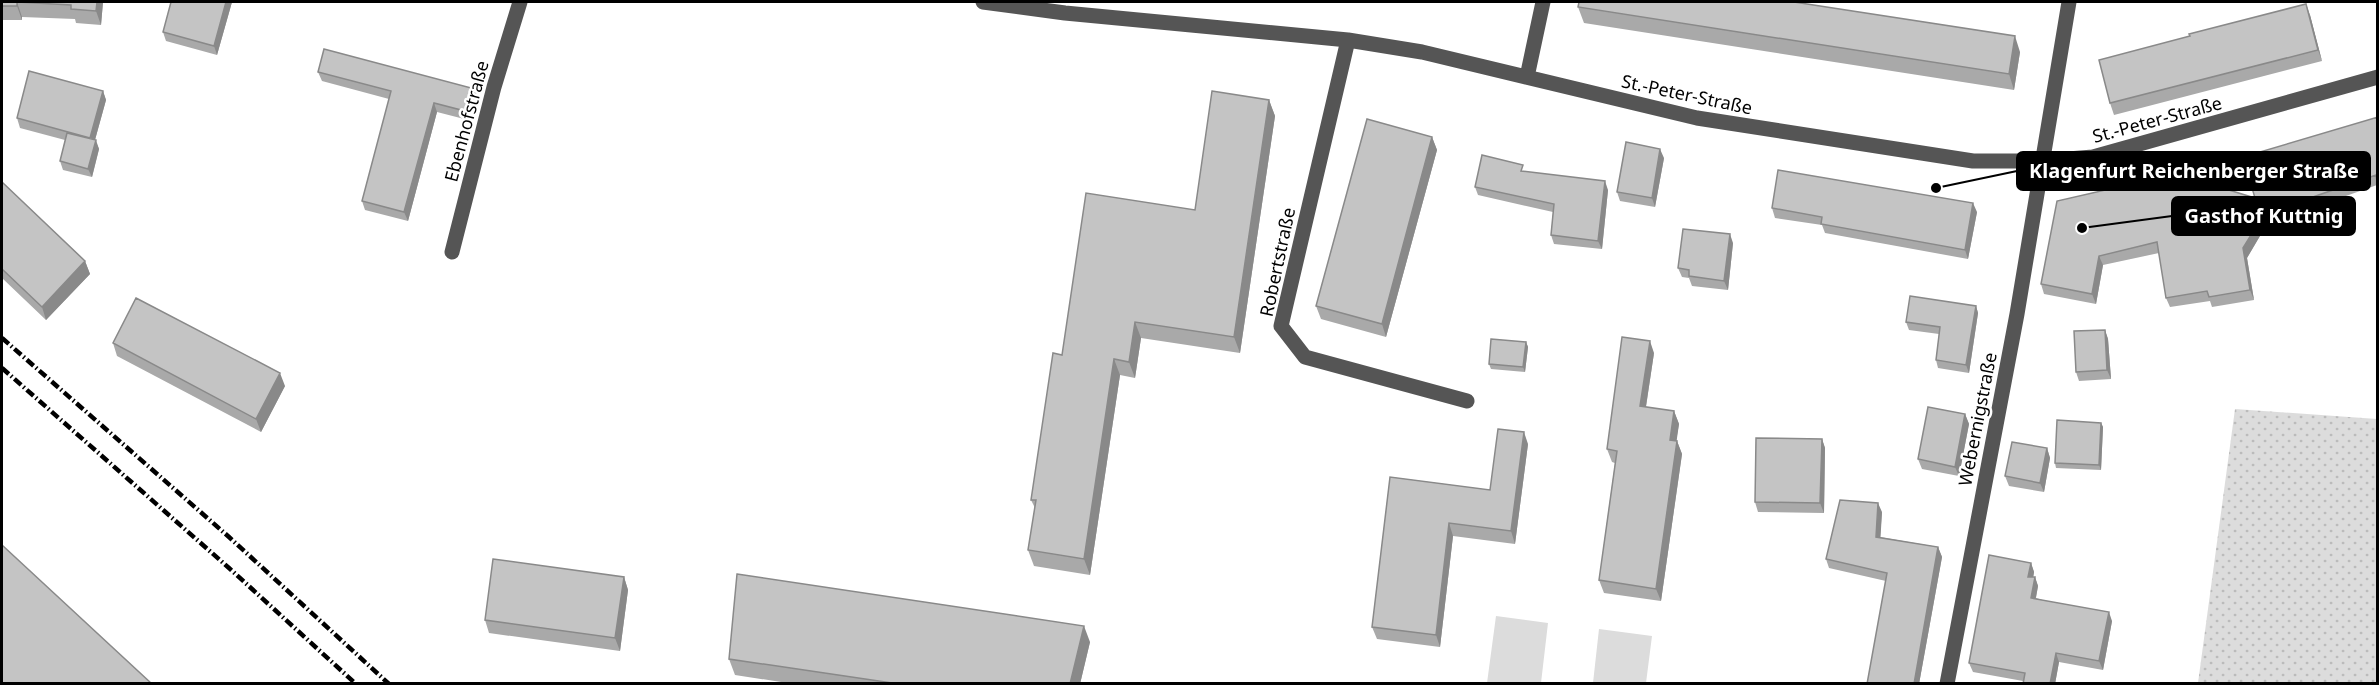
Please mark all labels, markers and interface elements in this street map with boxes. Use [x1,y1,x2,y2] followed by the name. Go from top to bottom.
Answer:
[438,58,494,184] street label: Ebenhofstraße
[1619,68,1755,120] street label: St.-Peter-Straße
[2090,90,2224,148] street label: St.-Peter-Straße
[2017,152,2370,190] callout: Klagenfurt Reichenberger Straße
[2029,157,2359,184] text: Klagenfurt Reichenberger Straße
[2172,197,2355,235] callout: Gasthof Kuttnig
[2185,202,2343,229] text: Gasthof Kuttnig
[1254,205,1300,319] street label: Robertstraße
[1952,350,2002,488] street label: Webernigstraße

